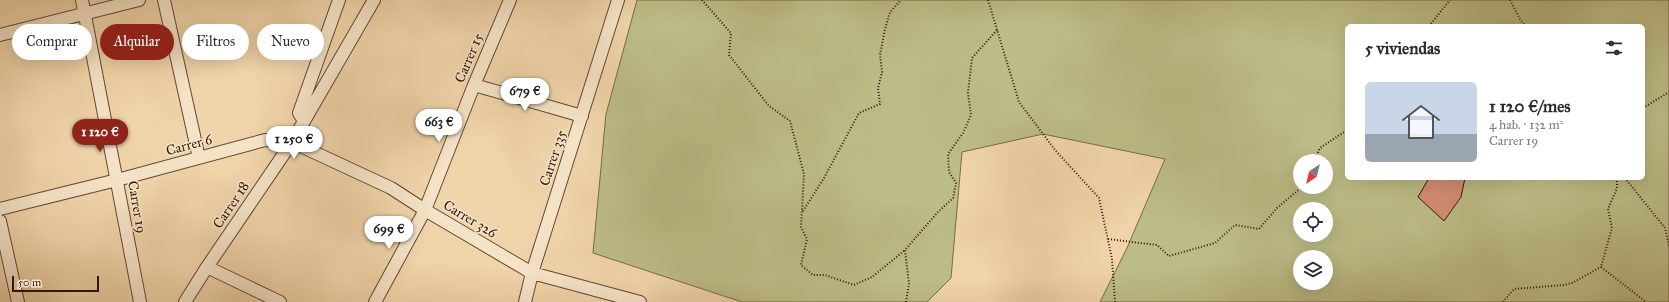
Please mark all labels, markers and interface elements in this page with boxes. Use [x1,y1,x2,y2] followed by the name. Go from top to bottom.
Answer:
[12,24,92,60] chip: Comprar
[100,24,174,60] chip: Alquilar
[182,24,249,60] chip: Filtros
[257,24,324,60] chip: Nuevo
[451,30,487,85] street label: Carrer 15
[1603,37,1625,59] icon: filters
[1365,38,1440,59] text: 5 viviendas
[497,78,553,112] pin: 679 €
[509,83,541,99] text: 679 €
[1489,96,1570,117] text: 1 120 €/mes
[1397,98,1445,146] icon: home
[411,109,467,143] pin: 663 €
[424,114,454,130] text: 663 €
[1489,117,1563,133] text: 4 hab. · 132 m²
[63,119,137,153] pin: 1 120 €
[81,124,119,140] text: 1 120 €
[257,126,331,160] pin: 1 250 €
[536,127,570,188] street label: Carrer 335
[164,130,215,159] street label: Carrer 6
[275,131,313,147] text: 1 250 €
[1489,133,1538,149] text: Carrer 19
[1293,154,1333,194] north arrow
[1293,154,1333,290] map controls
[209,178,253,232] street label: Carrer 18
[124,179,150,235] street label: Carrer 19
[440,196,501,242] street label: Carrer 326
[1293,202,1333,242] button: locate
[361,216,417,250] pin: 699 €
[373,221,405,237] text: 699 €
[1293,250,1333,290] button: layers
[12,274,99,293] scale bar
[18,276,41,289] text: 50 m

